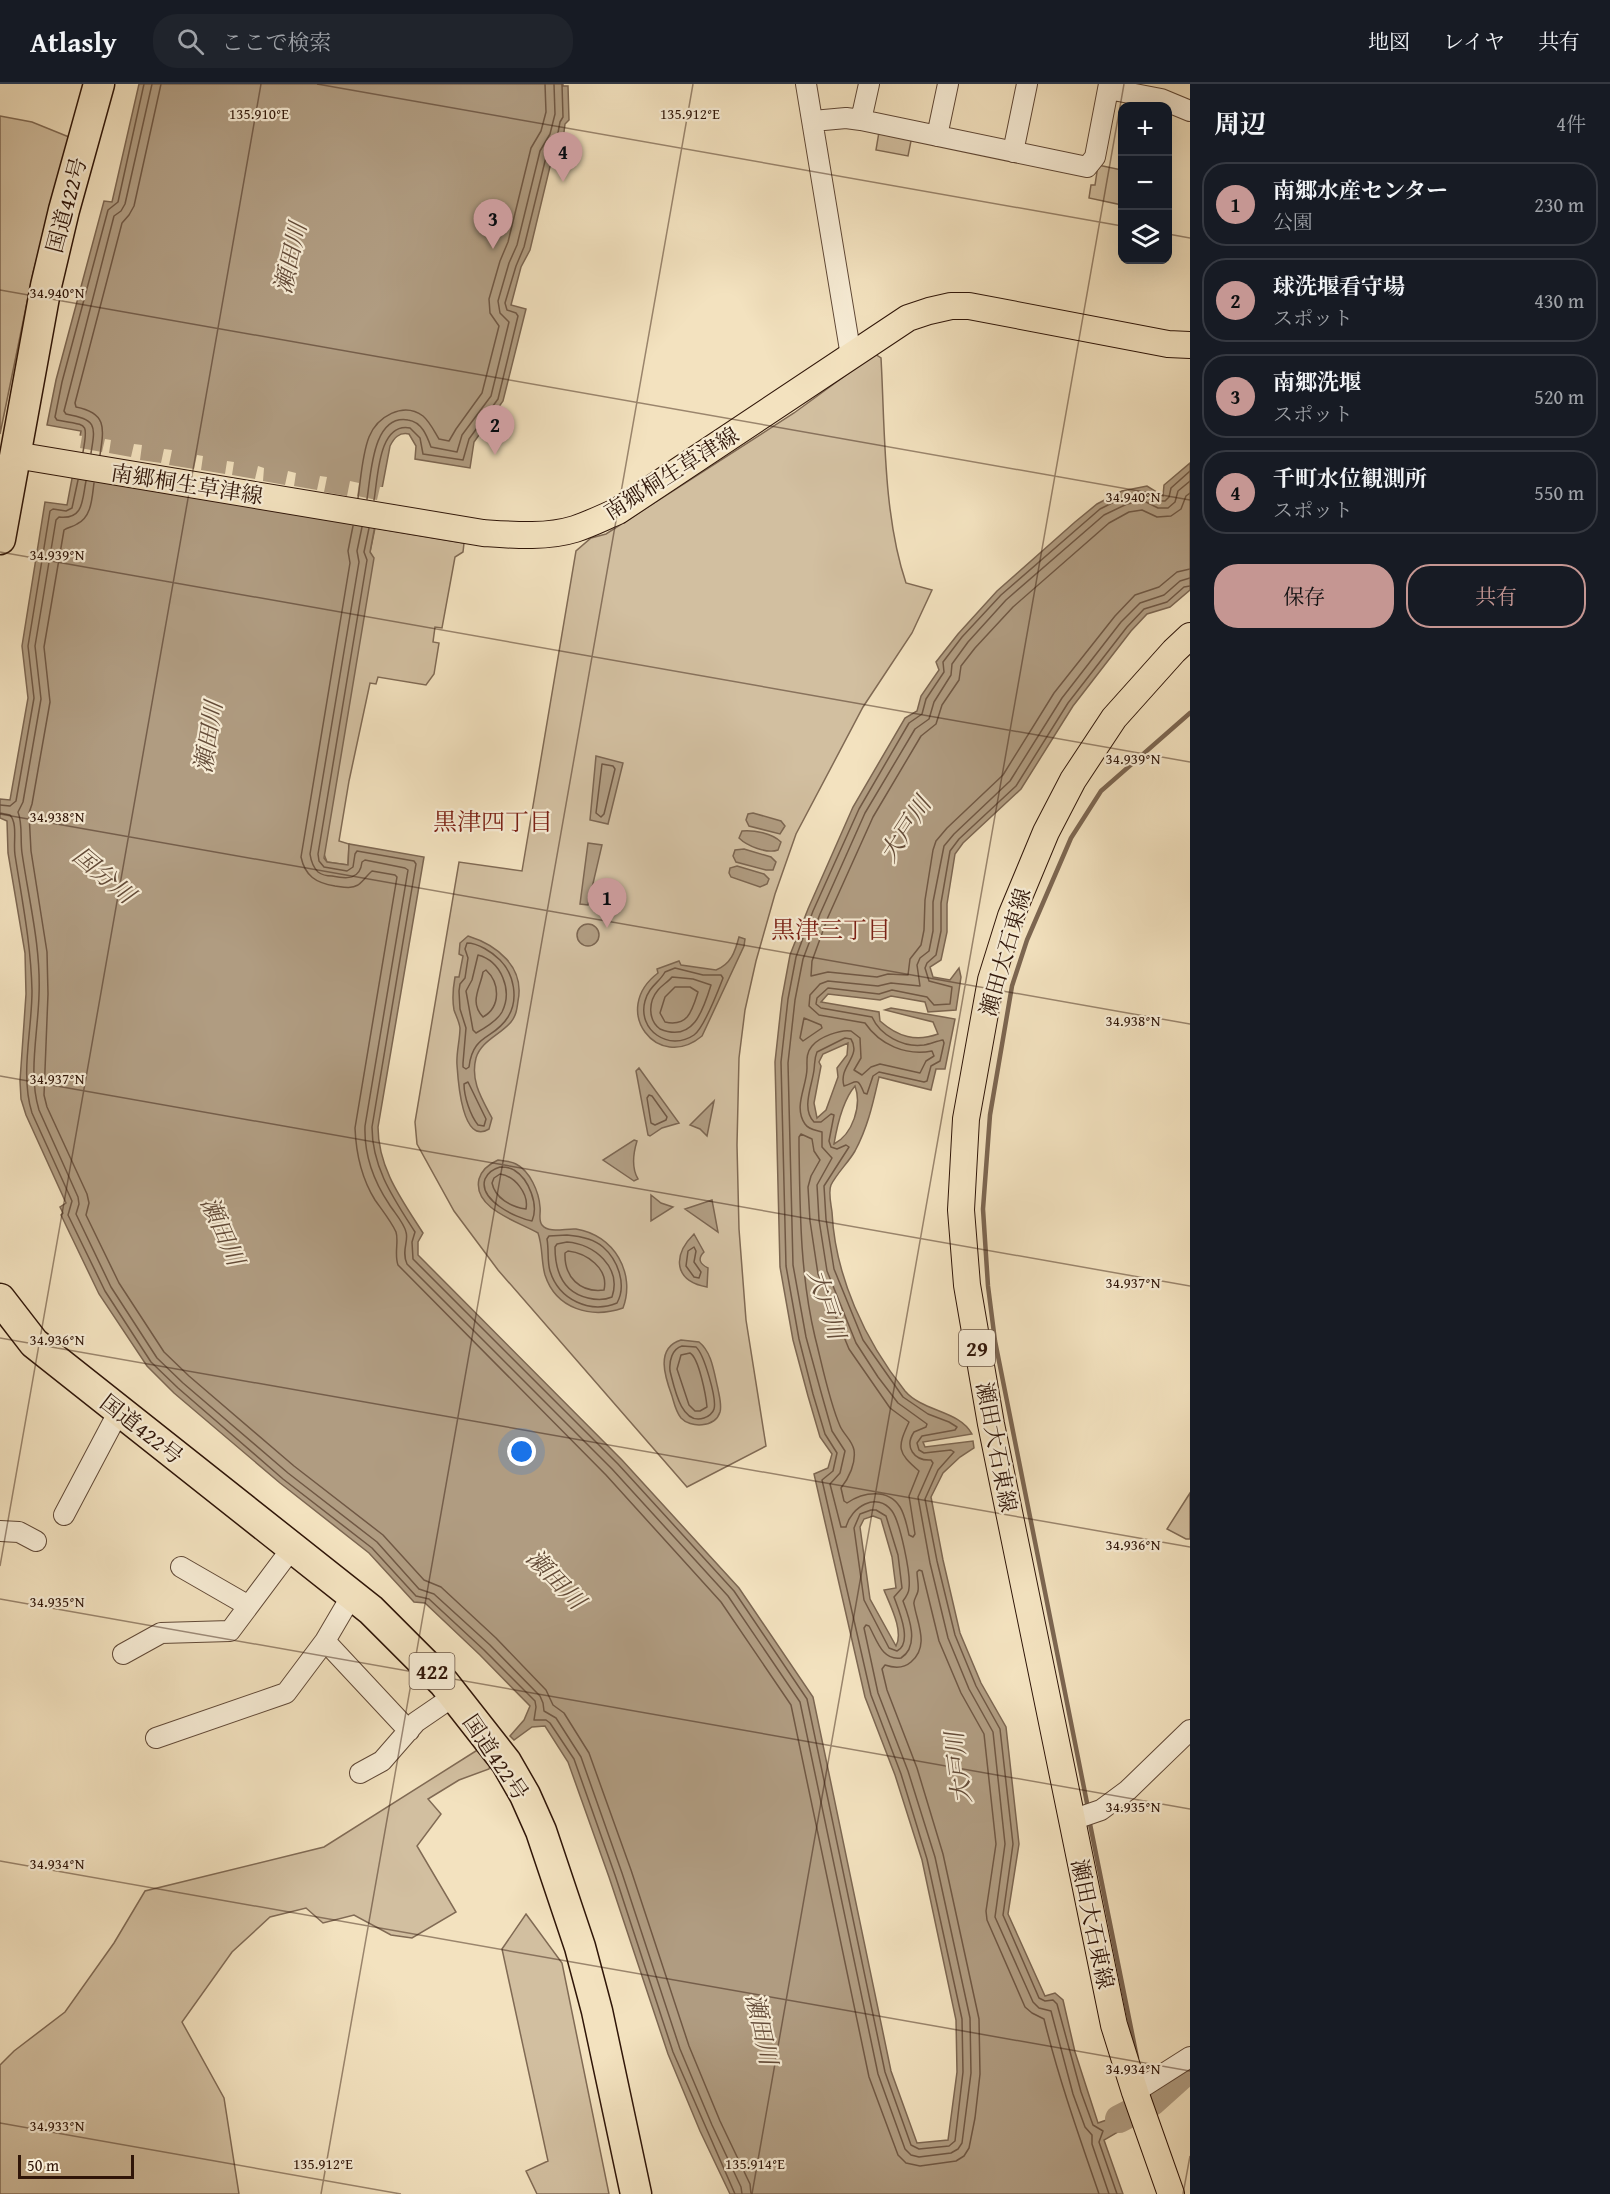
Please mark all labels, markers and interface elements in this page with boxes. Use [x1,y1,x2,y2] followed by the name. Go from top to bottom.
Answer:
[153,14,573,68] search box
[30,21,117,62] text: Atlasly
[174,25,207,58] icon: search
[222,26,332,58] text: ここで検索
[1368,26,1410,57] text: 地図
[1443,26,1505,57] text: レイヤ
[1538,26,1580,57] text: 共有
[1118,102,1172,264] map controls
[1118,102,1172,156] button: +
[229,103,289,124] text: 135.910°E
[660,103,720,124] text: 135.912°E
[1214,104,1266,143] text: 周辺
[1556,109,1586,138] text: 4件
[544,132,582,182] pin: 4
[38,154,94,256] street label: 国道422号
[1118,156,1172,210] button: −
[1273,174,1448,206] text: 南郷水産センター
[1230,190,1241,219] text: 1
[1534,190,1584,219] text: 230 m
[474,200,512,249] pin: 3
[1273,207,1313,236] text: 公園
[1118,210,1172,264] button: layers
[265,216,316,297] water label: 瀬田川
[1273,270,1405,302] text: 球洗堰看守場
[30,282,85,303] text: 34.940°N
[1230,286,1241,315] text: 2
[1534,286,1584,315] text: 430 m
[1273,303,1353,332] text: スポット
[1273,366,1361,398] text: 南郷洗堰
[1230,382,1241,411] text: 3
[1534,382,1584,411] text: 520 m
[1273,399,1353,428] text: スポット
[476,406,514,455] pin: 2
[597,419,745,527] street label: 南郷桐生草津線
[108,456,266,512] street label: 南郷桐生草津線
[1273,462,1427,494] text: 千町水位観測所
[1230,478,1241,507] text: 4
[1534,478,1584,507] text: 550 m
[1106,486,1161,507] text: 34.940°N
[1273,495,1353,524] text: スポット
[30,544,85,565] text: 34.939°N
[1214,564,1394,628] button: 保存
[1406,564,1586,628] button: 共有
[185,696,231,775] water label: 瀬田川
[1106,748,1161,769] text: 34.939°N
[871,787,941,869] water label: 大戸川
[433,804,553,839] district label: 黒津四丁目
[30,806,85,827] text: 34.938°N
[65,838,145,913] water label: 国分川
[588,878,626,928] pin: 1
[971,884,1039,1020] street label: 瀬田大石東線
[771,912,891,947] district label: 黒津三丁目
[1106,1010,1161,1031] text: 34.938°N
[30,1068,85,1089] text: 34.937°N
[192,1191,255,1274] water label: 瀬田川
[799,1264,856,1346] water label: 大戸川
[1106,1272,1161,1293] text: 34.937°N
[30,1329,85,1350] text: 34.936°N
[959,1330,995,1366] road number: 29
[969,1379,1025,1515] street label: 瀬田大石東線
[94,1386,190,1472] street label: 国道422号
[507,1437,536,1466] your location
[1106,1534,1161,1555] text: 34.936°N
[518,1541,596,1619] water label: 瀬田川
[30,1591,85,1612] text: 34.935°N
[410,1653,454,1689] road number: 422
[455,1708,537,1806] street label: 国道422号
[936,1727,980,1806] water label: 大戸川
[1106,1796,1161,1817] text: 34.935°N
[30,1853,85,1874] text: 34.934°N
[1064,1856,1122,1992] street label: 瀬田大石東線
[737,1990,787,2071] water label: 瀬田川
[1106,2058,1161,2079] text: 34.934°N
[30,2115,85,2136] text: 34.933°N
[18,2152,134,2180] scale bar
[27,2153,59,2177] text: 50 m
[293,2153,353,2174] text: 135.912°E
[725,2153,785,2174] text: 135.914°E

